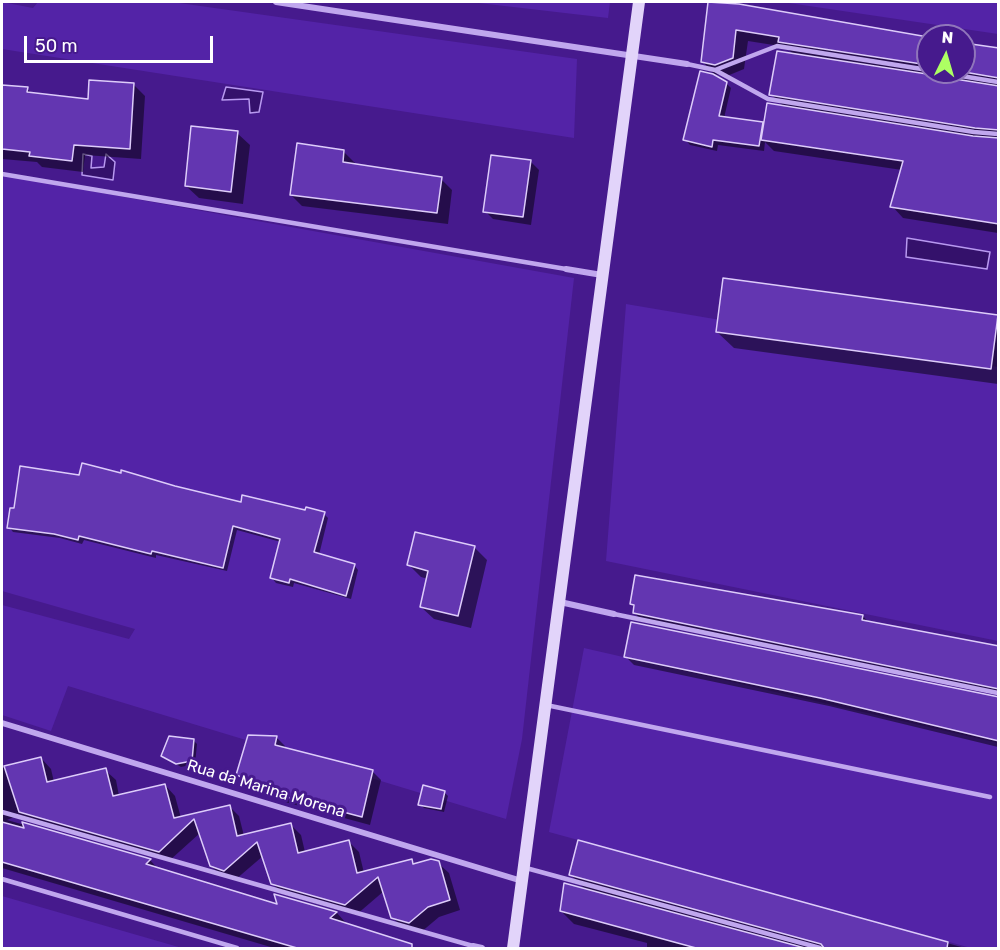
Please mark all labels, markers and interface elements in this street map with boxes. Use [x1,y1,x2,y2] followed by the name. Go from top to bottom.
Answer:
[27,24,216,62] scale bar
[916,24,976,84] north arrow
[941,28,954,48] text: N
[35,35,78,57] text: 50 m
[185,756,347,822] street label: Rua da Marina Morena

